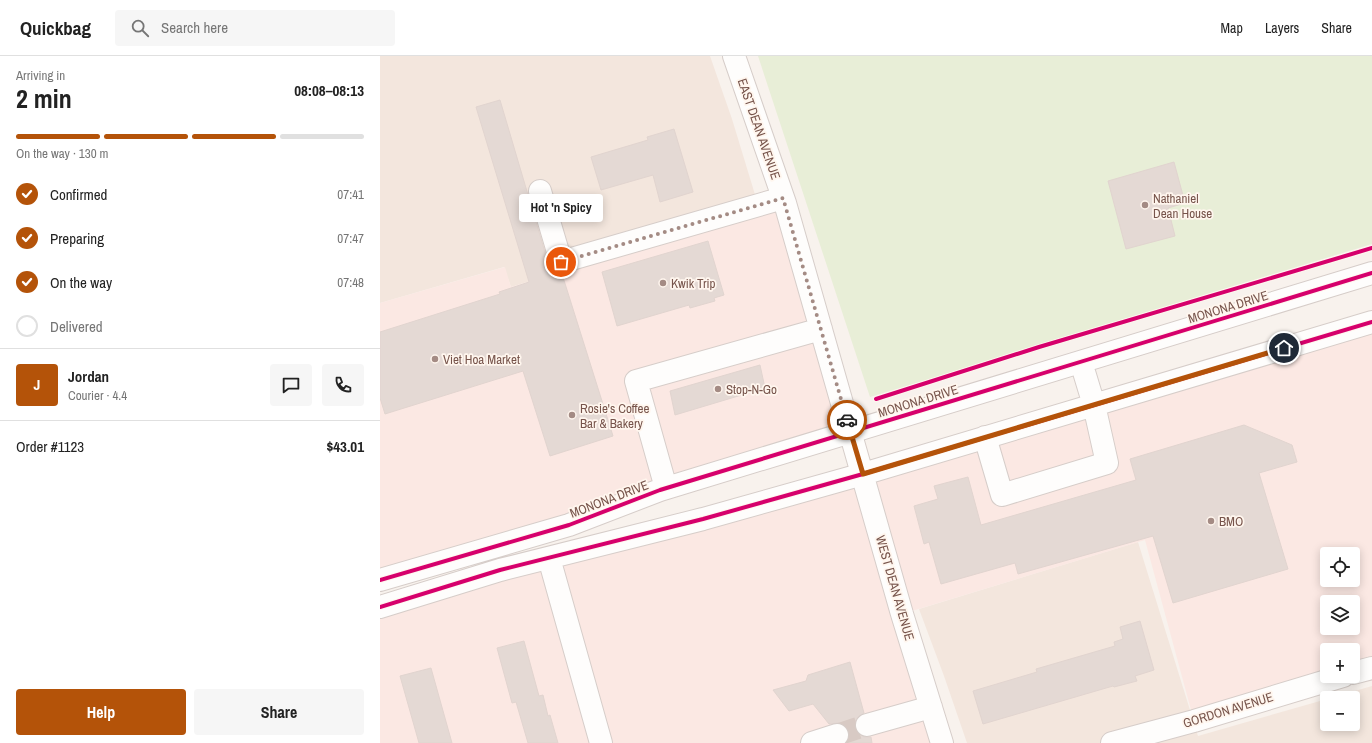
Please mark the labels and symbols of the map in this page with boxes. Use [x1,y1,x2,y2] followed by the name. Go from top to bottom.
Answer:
[734,76,784,182] street label: EAST DEAN AVENUE
[1153,190,1212,222] place label: Nathaniel Dean House
[519,194,603,222] callout: Hot 'n Spicy
[1140,200,1150,210] marker: Nathaniel Dean House
[544,245,578,279] pin
[671,275,716,292] place label: Kwik Trip
[658,278,668,288] marker: Kwik Trip
[1186,287,1270,327] street label: MONONA DRIVE
[1267,331,1301,365] pin
[443,351,520,368] place label: Viet Hoa Market
[430,354,440,364] marker: Viet Hoa Market
[726,381,777,398] place label: Stop-N-Go
[876,381,960,421] street label: MONONA DRIVE
[713,384,723,394] marker: Stop-N-Go
[580,400,649,432] place label: Rosie's Coffee Bar & Bakery
[827,400,867,440] courier
[567,410,577,420] marker: Rosie's Coffee Bar & Bakery
[567,476,651,522] street label: MONONA DRIVE
[1219,513,1243,530] place label: BMO
[1206,516,1216,526] marker: BMO
[872,533,918,643] street label: WEST DEAN AVENUE
[1181,688,1275,732] street label: GORDON AVENUE

